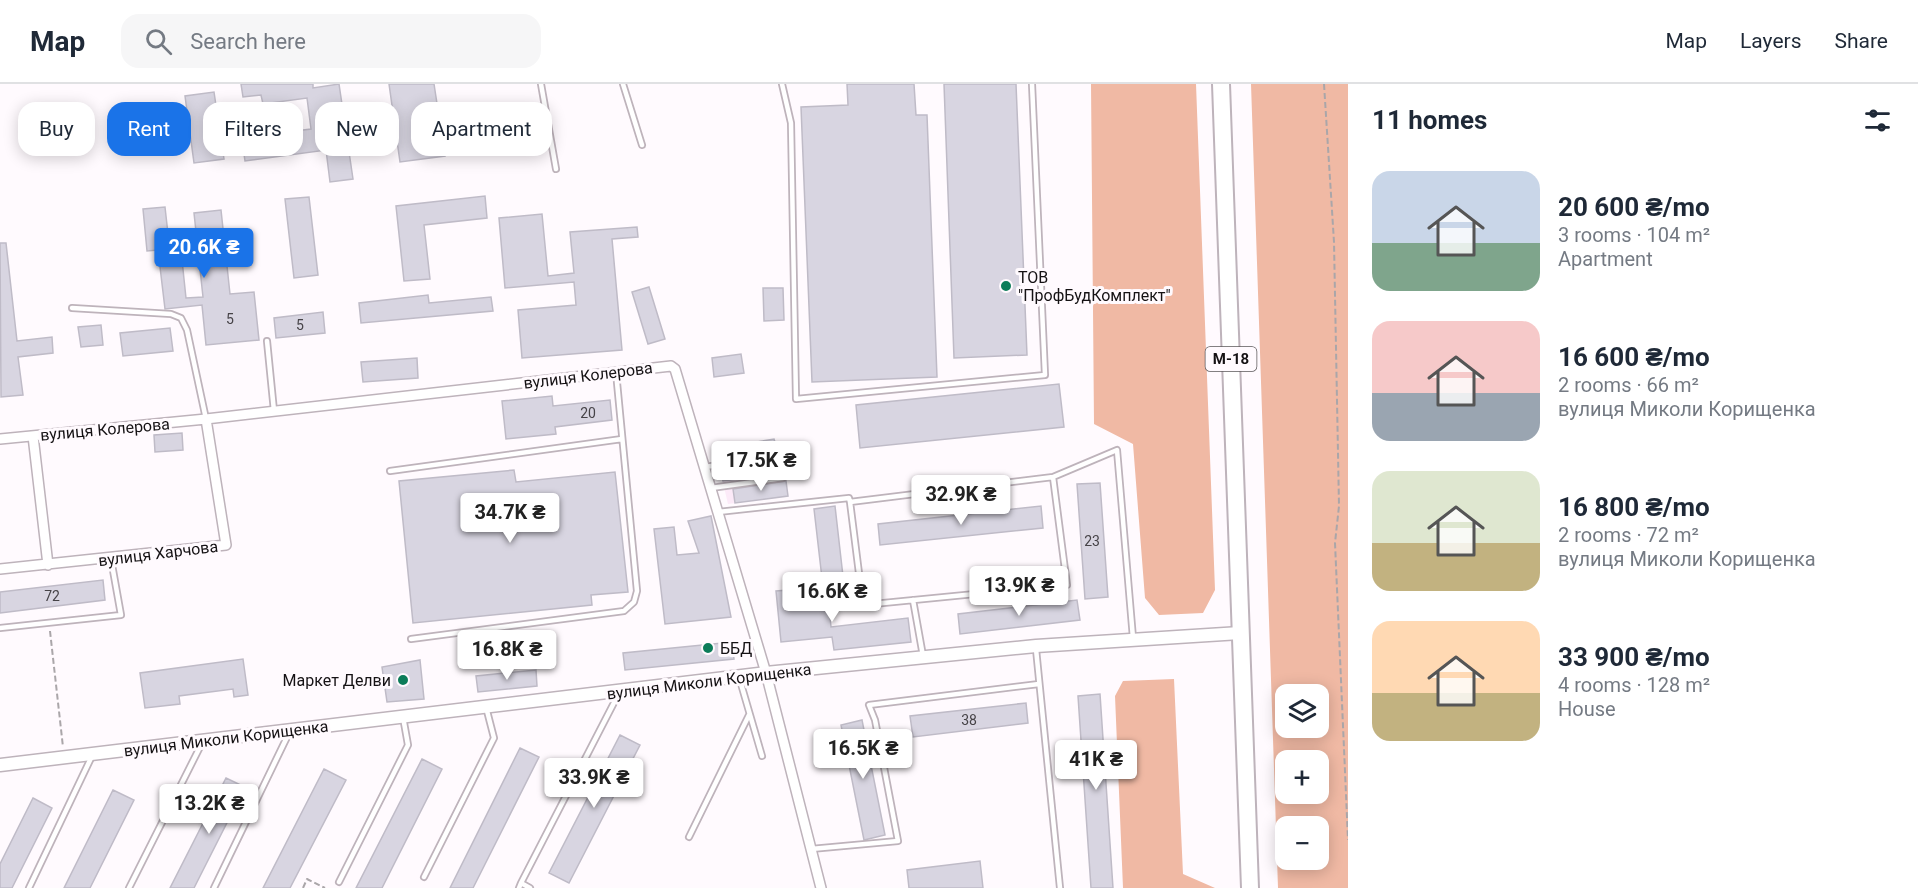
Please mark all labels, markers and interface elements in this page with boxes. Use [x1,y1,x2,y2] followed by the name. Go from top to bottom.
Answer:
[121,14,541,68] search box
[30,25,85,58] text: Map
[142,25,175,58] icon: search
[190,29,306,54] text: Search here
[1665,29,1707,53] text: Map
[1740,29,1801,53] text: Layers
[1834,29,1888,53] text: Share
[18,102,95,156] chip: Buy
[107,102,191,156] chip: Rent
[203,102,303,156] chip: Filters
[315,102,399,156] chip: New
[411,102,552,156] chip: Apartment
[1861,104,1894,137] icon: filters
[1372,105,1487,135] text: 11 homes
[1558,192,1710,222] text: 20 600 ₴/mo
[1420,195,1492,267] icon: home
[1558,223,1710,247] text: 3 rooms · 104 m²
[149,228,259,279] pin: 20.6K ₴
[168,235,240,259] text: 20.6K ₴
[1558,247,1653,271] text: Apartment
[1018,268,1171,305] place label: ТОВ "ПрофБудКомплект"
[999,279,1013,293] marker: ТОВ "ПрофБудКомплект"
[226,311,234,327] house number: 5
[296,317,304,333] house number: 5
[1558,342,1710,372] text: 16 600 ₴/mo
[1420,345,1492,417] icon: home
[1206,347,1256,371] road number: М-18
[522,358,654,393] street label: вулиця Колерова
[1558,373,1699,397] text: 2 rooms · 66 m²
[1558,397,1816,421] text: вулиця Миколи Корищенка
[580,405,596,421] house number: 20
[40,414,171,445] street label: вулиця Колерова
[706,441,816,492] pin: 17.5K ₴
[725,448,797,472] text: 17.5K ₴
[906,475,1016,526] pin: 32.9K ₴
[925,482,997,506] text: 32.9K ₴
[1558,492,1710,522] text: 16 800 ₴/mo
[455,493,565,544] pin: 34.7K ₴
[1420,495,1492,567] icon: home
[474,500,546,524] text: 34.7K ₴
[1558,523,1699,547] text: 2 rooms · 72 m²
[1084,533,1100,549] house number: 23
[97,537,219,570] street label: вулиця Харчова
[1558,547,1816,571] text: вулиця Миколи Корищенка
[964,566,1074,617] pin: 13.9K ₴
[777,572,887,623] pin: 16.6K ₴
[983,573,1055,597] text: 13.9K ₴
[796,579,868,603] text: 16.6K ₴
[44,588,60,604] house number: 72
[452,630,562,681] pin: 16.8K ₴
[471,637,543,661] text: 16.8K ₴
[720,639,752,658] place label: ББД
[701,641,715,655] marker: ББД
[1558,642,1710,672] text: 33 900 ₴/mo
[1420,645,1492,717] icon: home
[606,660,812,703] street label: вулиця Миколи Корищенка
[283,671,391,690] place label: Маркет Делви
[396,673,410,687] marker: Маркет Делви
[1558,673,1710,697] text: 4 rooms · 128 m²
[1275,684,1329,870] map controls
[1275,684,1329,738] button: layers
[1558,697,1616,721] text: House
[961,712,977,728] house number: 38
[123,717,329,760] street label: вулиця Миколи Корищенка
[808,729,918,780] pin: 16.5K ₴
[827,736,899,760] text: 16.5K ₴
[1054,740,1138,791] pin: 41K ₴
[1069,747,1123,771] text: 41K ₴
[1275,750,1329,804] button: +
[539,758,649,809] pin: 33.9K ₴
[558,765,630,789] text: 33.9K ₴
[154,784,264,835] pin: 13.2K ₴
[173,791,245,815] text: 13.2K ₴
[1275,816,1329,870] button: −

